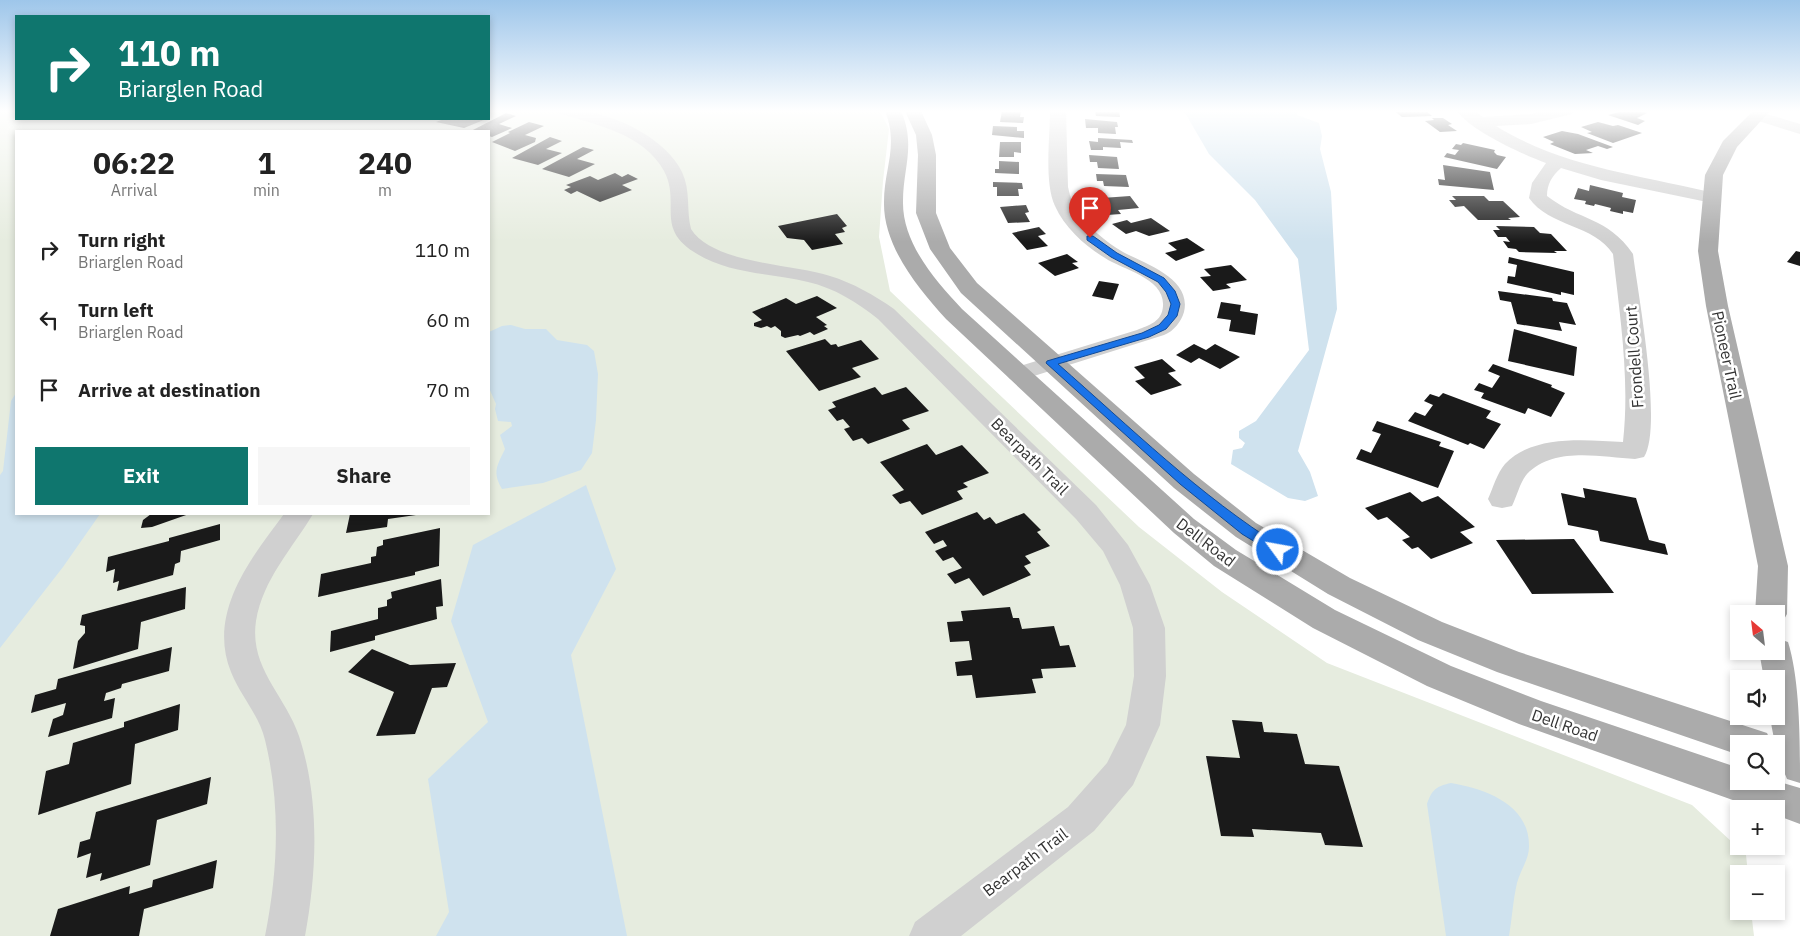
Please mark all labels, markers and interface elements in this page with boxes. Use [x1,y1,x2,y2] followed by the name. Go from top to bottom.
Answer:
[118,30,221,76] text: 110 m
[35,35,100,100] icon: right
[118,74,263,103] text: Briarglen Road
[93,143,175,182] text: 06:22
[257,143,275,182] text: 1
[358,143,412,182] text: 240
[111,180,157,200] text: Arrival
[253,180,280,200] text: min
[378,180,392,200] text: m
[1069,187,1111,238] pin
[1076,194,1104,222] icon: arrive
[78,228,165,252] text: Turn right
[35,236,63,264] icon: right
[415,238,470,262] text: 110 m
[78,252,184,272] text: Briarglen Road
[78,298,154,322] text: Turn left
[1620,305,1648,409] street label: Frondell Court
[35,306,63,334] icon: left
[426,308,470,332] text: 60 m
[1708,309,1746,401] street label: Pioneer Trail
[78,322,184,342] text: Briarglen Road
[35,376,63,404] icon: arrive
[78,378,261,402] text: Arrive at destination
[426,378,470,402] text: 70 m
[987,413,1073,499] street label: Bearpath Trail
[35,447,248,505] button: Exit
[258,447,470,505] button: Share
[1173,513,1239,571] street label: Dell Road
[1251,523,1303,575] position arrow
[1730,605,1785,660] north arrow
[1730,605,1785,920] map controls
[1730,670,1785,725] button: sound
[1529,704,1601,746] street label: Dell Road
[1730,735,1785,790] button: search
[1730,800,1785,855] button: +
[979,824,1071,900] street label: Bearpath Trail
[1730,865,1785,920] button: −

